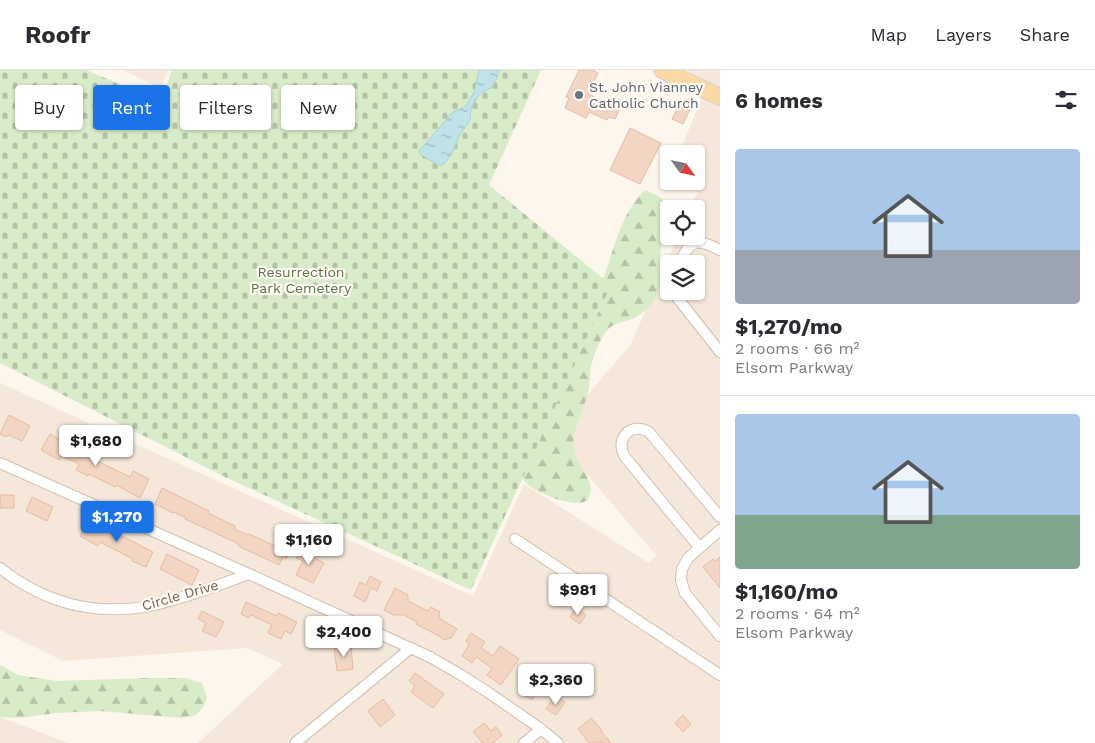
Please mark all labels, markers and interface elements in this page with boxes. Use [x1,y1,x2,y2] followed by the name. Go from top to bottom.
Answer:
[25,21,90,49] text: Roofr
[870,24,907,45] text: Map
[935,24,992,45] text: Layers
[1020,24,1070,45] text: Share
[589,79,704,111] place label: St. John Vianney Catholic Church
[15,85,83,130] chip: Buy
[93,85,170,130] chip: Rent
[180,85,271,130] chip: Filters
[281,85,355,130] chip: New
[1052,86,1080,114] icon: filters
[735,88,823,113] text: 6 homes
[573,89,585,101] marker: St. John Vianney Catholic Church
[660,145,705,190] north arrow
[660,145,705,300] map controls
[863,181,953,271] icon: home
[660,200,705,245] button: locate
[660,255,705,300] button: layers
[251,264,352,296] park label: Resurrection Park Cemetery
[735,314,842,339] text: $1,270/mo
[735,339,859,358] text: 2 rooms · 66 m²
[735,358,853,377] text: Elsom Parkway
[55,424,137,467] pin: $1,680
[70,431,122,450] text: $1,680
[863,447,953,537] icon: home
[76,500,158,543] pin: $1,270
[92,507,142,526] text: $1,270
[268,524,350,566] pin: $1,160
[285,530,333,549] text: $1,160
[548,574,608,616] pin: $981
[140,576,220,614] street label: Circle Drive
[735,579,838,604] text: $1,160/mo
[559,580,597,599] text: $981
[735,604,860,623] text: 2 rooms · 64 m²
[303,616,385,658] pin: $2,400
[316,622,372,641] text: $2,400
[735,623,853,642] text: Elsom Parkway
[515,664,597,706] pin: $2,360
[529,670,583,689] text: $2,360

